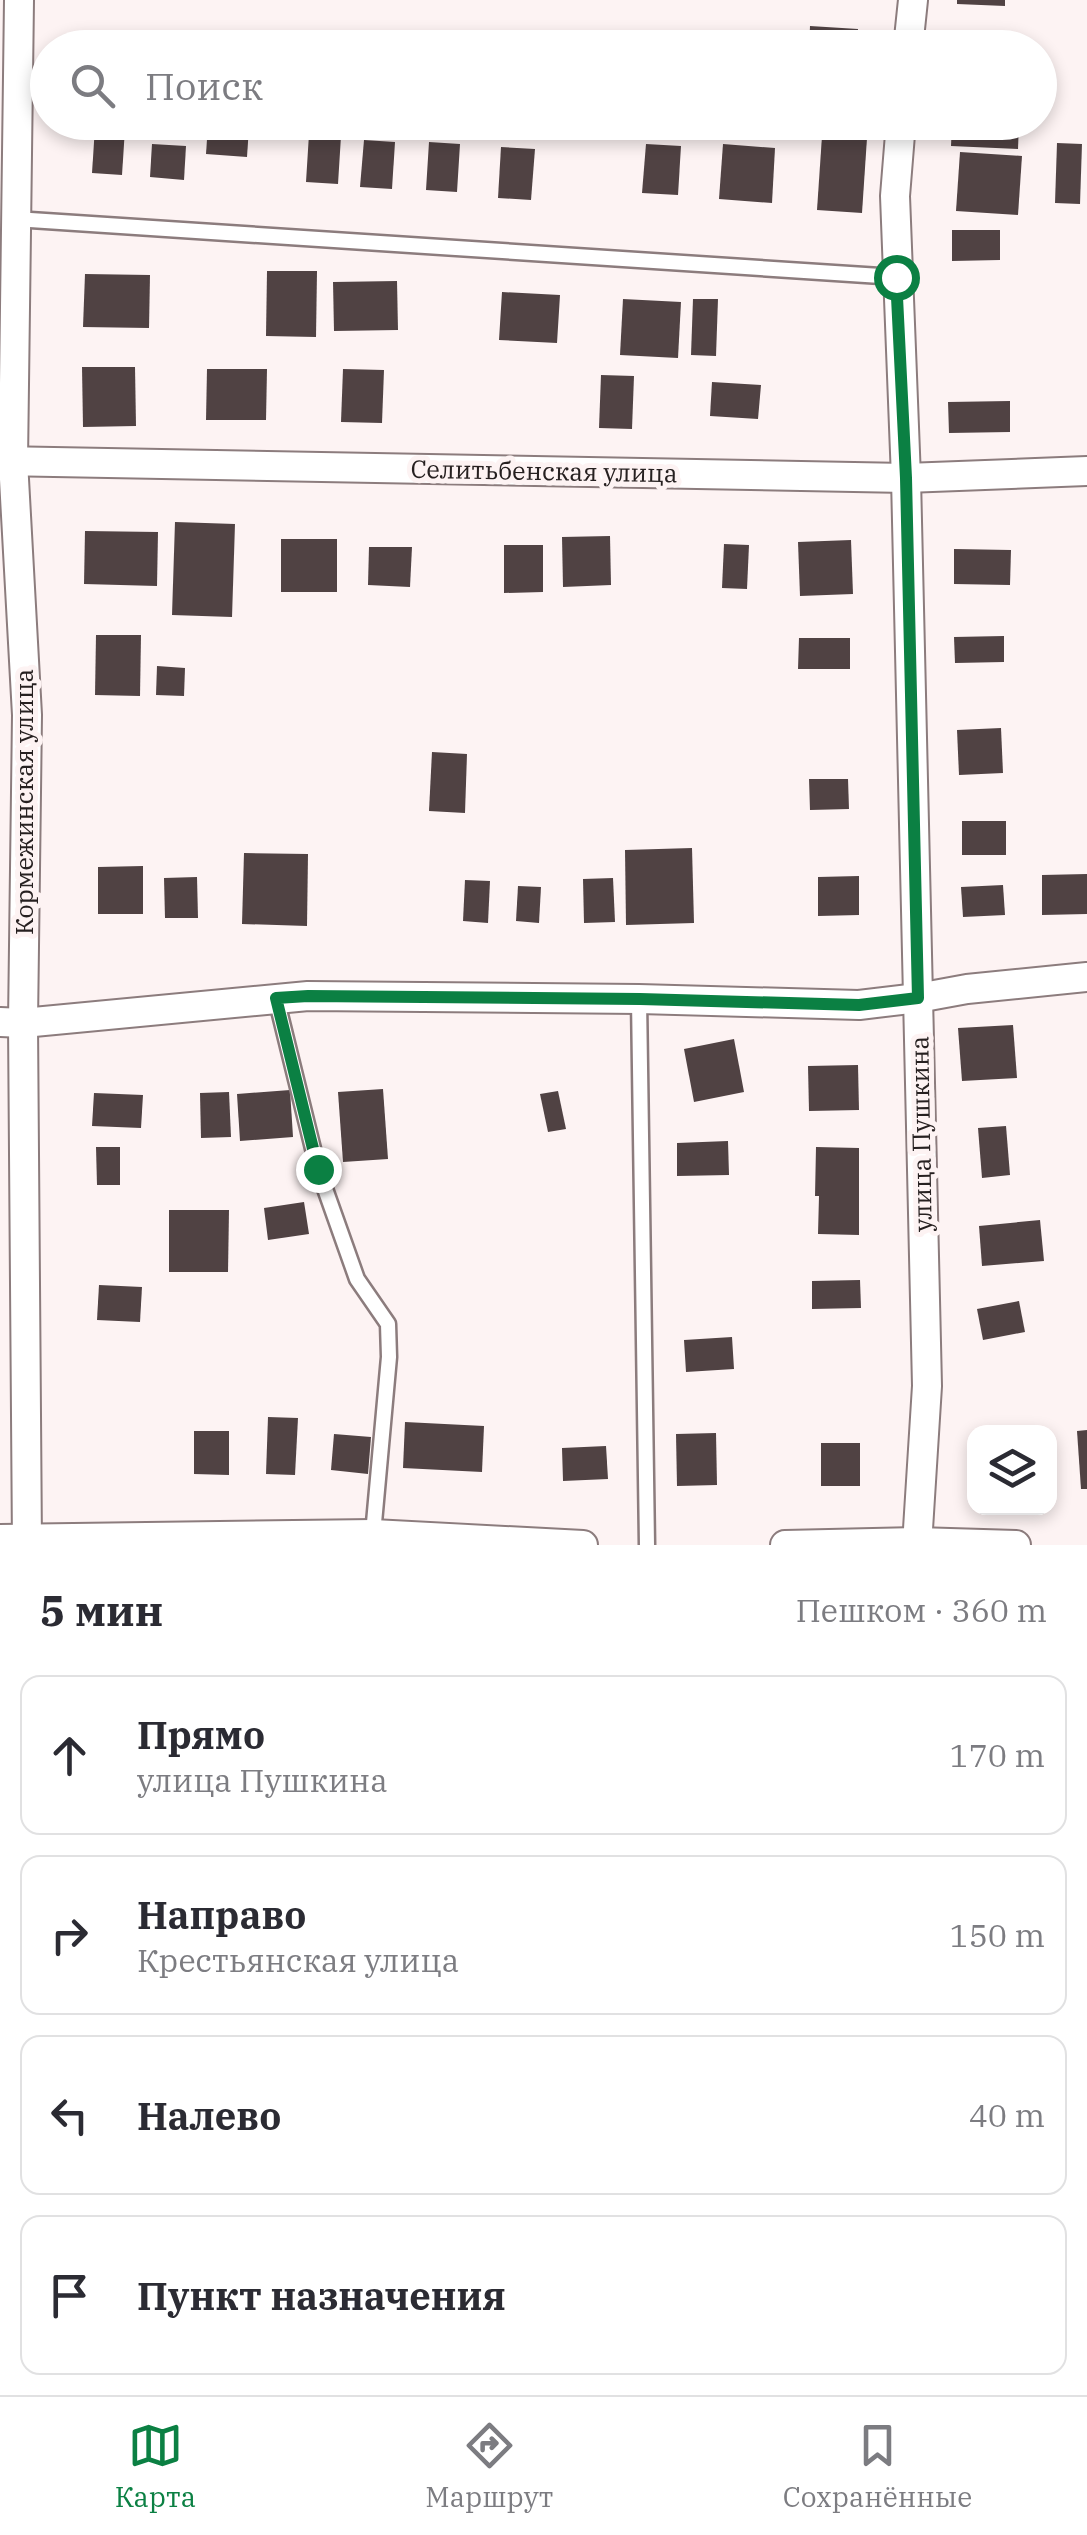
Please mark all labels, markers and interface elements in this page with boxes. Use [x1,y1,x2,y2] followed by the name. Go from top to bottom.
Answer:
[30,30,1057,140] search box
[65,58,120,113] icon: search
[145,61,263,110] text: Поиск
[874,255,920,301] route start
[410,452,678,489] street label: Селитьбенская улица
[7,669,40,935] street label: Кормежинская улица
[902,1036,939,1232] street label: улица Пушкина
[296,1147,342,1193] route end
[967,1425,1057,1515] map controls
[967,1425,1057,1515] button: layers
[40,1583,163,1638] text: 5 мин
[796,1589,1047,1631] text: Пешком · 360 m
[137,1710,265,1759] text: Прямо
[42,1728,97,1783] icon: ahead
[949,1734,1045,1776] text: 170 m
[137,1759,388,1801] text: улица Пушкина
[137,1890,306,1939] text: Направо
[42,1908,97,1963] icon: right
[949,1914,1045,1956] text: 150 m
[137,1939,459,1981] text: Крестьянская улица
[42,2088,97,2143] icon: left
[137,2091,281,2140] text: Налево
[969,2094,1045,2136] text: 40 m
[42,2268,97,2323] icon: arrive
[137,2271,506,2320] text: Пункт назначения
[115,2418,196,2515] tab: Карта
[425,2418,553,2515] tab: Маршрут
[783,2418,972,2515] tab: Сохранённые

